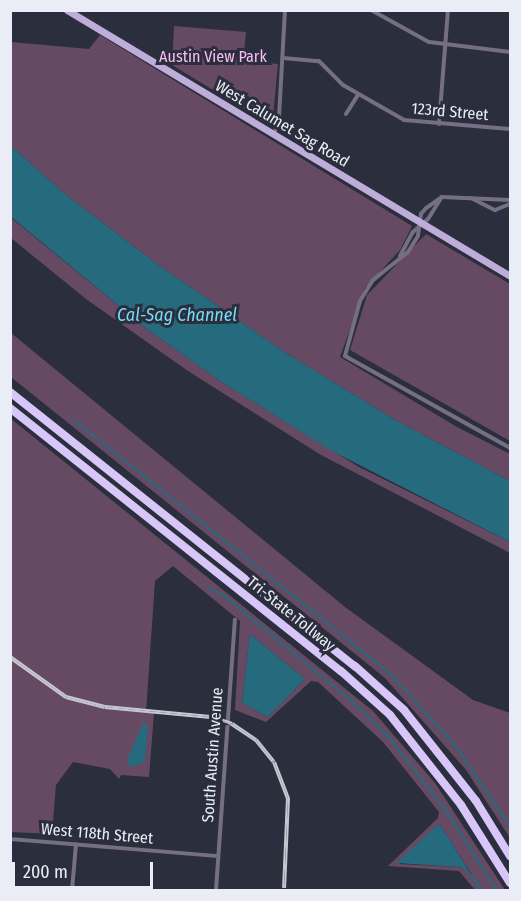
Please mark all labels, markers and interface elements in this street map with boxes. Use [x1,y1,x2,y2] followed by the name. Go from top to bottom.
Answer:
[159,47,267,67] park label: Austin View Park
[211,76,353,172] street label: West Calumet Sag Road
[411,99,489,125] street label: 123rd Street
[117,304,237,326] water label: Cal-Sag Channel
[243,573,339,655] street label: Tri-State Tollway
[199,687,227,823] street label: South Austin Avenue
[40,820,154,848] street label: West 118th Street
[15,850,156,888] scale bar
[23,861,68,883] text: 200 m

